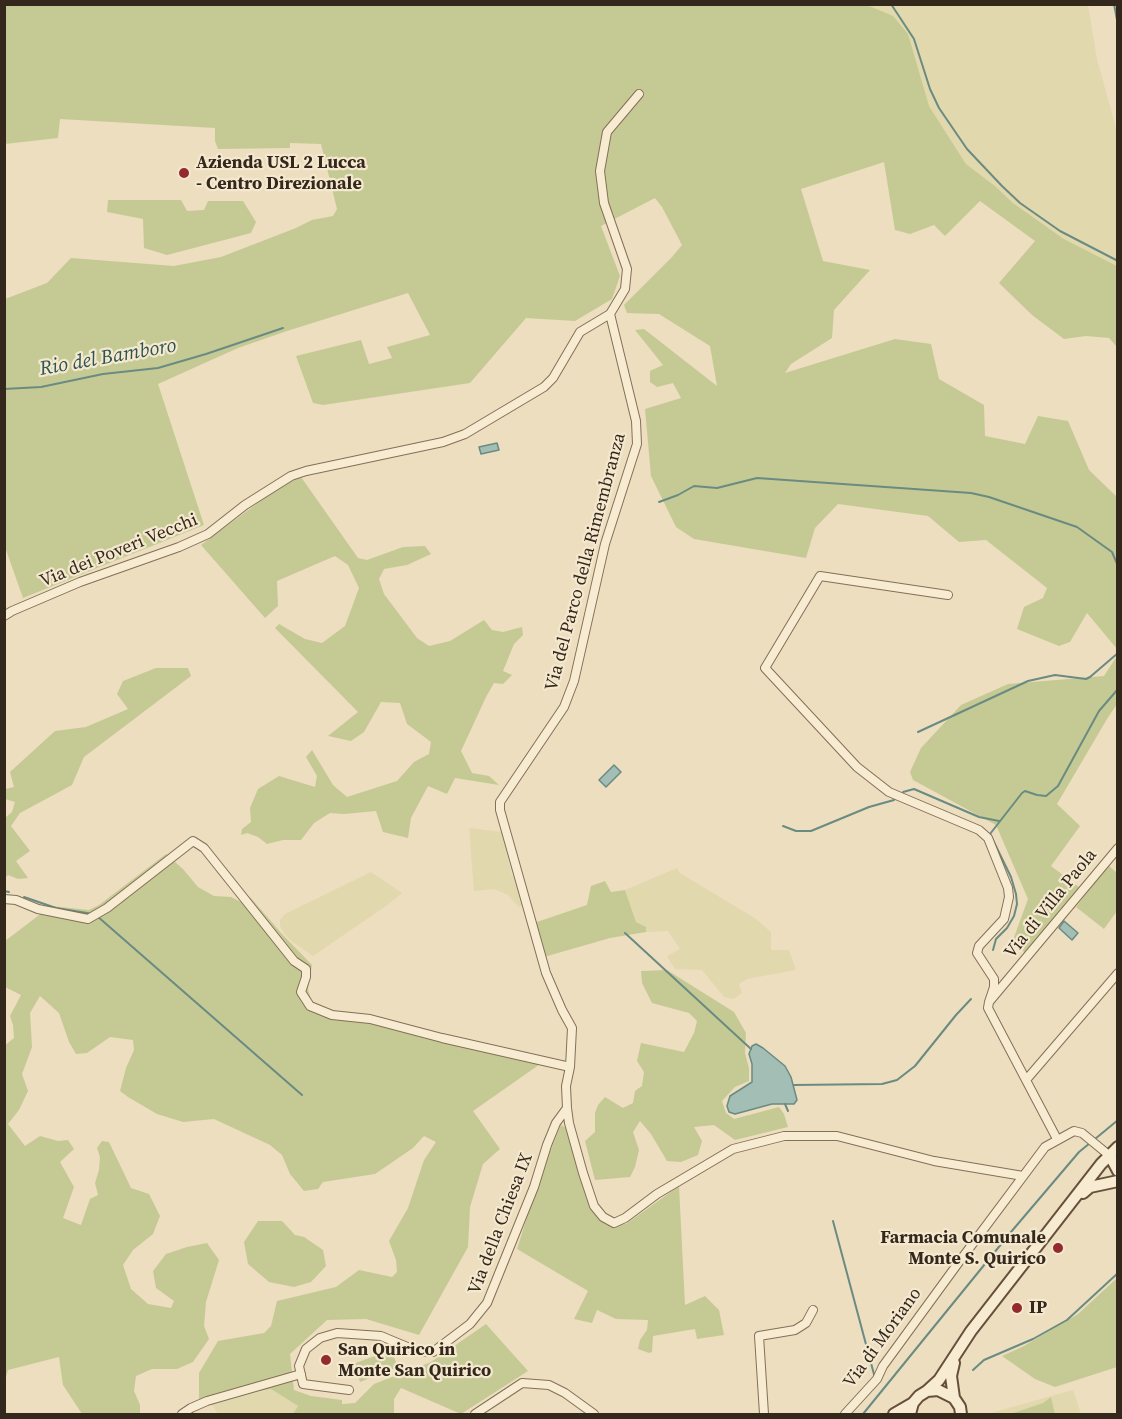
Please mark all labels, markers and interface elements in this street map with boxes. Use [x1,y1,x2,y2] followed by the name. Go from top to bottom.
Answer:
[196,152,366,195] place label: Azienda USL 2 Lucca - Centro Direzionale
[177,166,191,180] marker: Azienda USL 2 Lucca - Centro Direzionale
[38,334,178,382] water label: Rio del Bamboro
[541,431,631,693] street label: Via del Parco della Rimembranza
[37,510,201,592] street label: Via dei Poveri Vecchi
[1000,845,1102,963] street label: Via di Villa Paola
[464,1150,538,1298] street label: Via della Chiesa IX
[880,1227,1046,1270] place label: Farmacia Comunale Monte S. Quirico
[1051,1241,1065,1255] marker: Farmacia Comunale Monte S. Quirico
[839,1284,927,1392] street label: Via di Moriano
[1029,1297,1047,1319] place label: IP
[1010,1301,1024,1315] marker: IP
[338,1339,491,1382] place label: San Quirico in Monte San Quirico
[319,1353,333,1367] marker: San Quirico in Monte San Quirico

